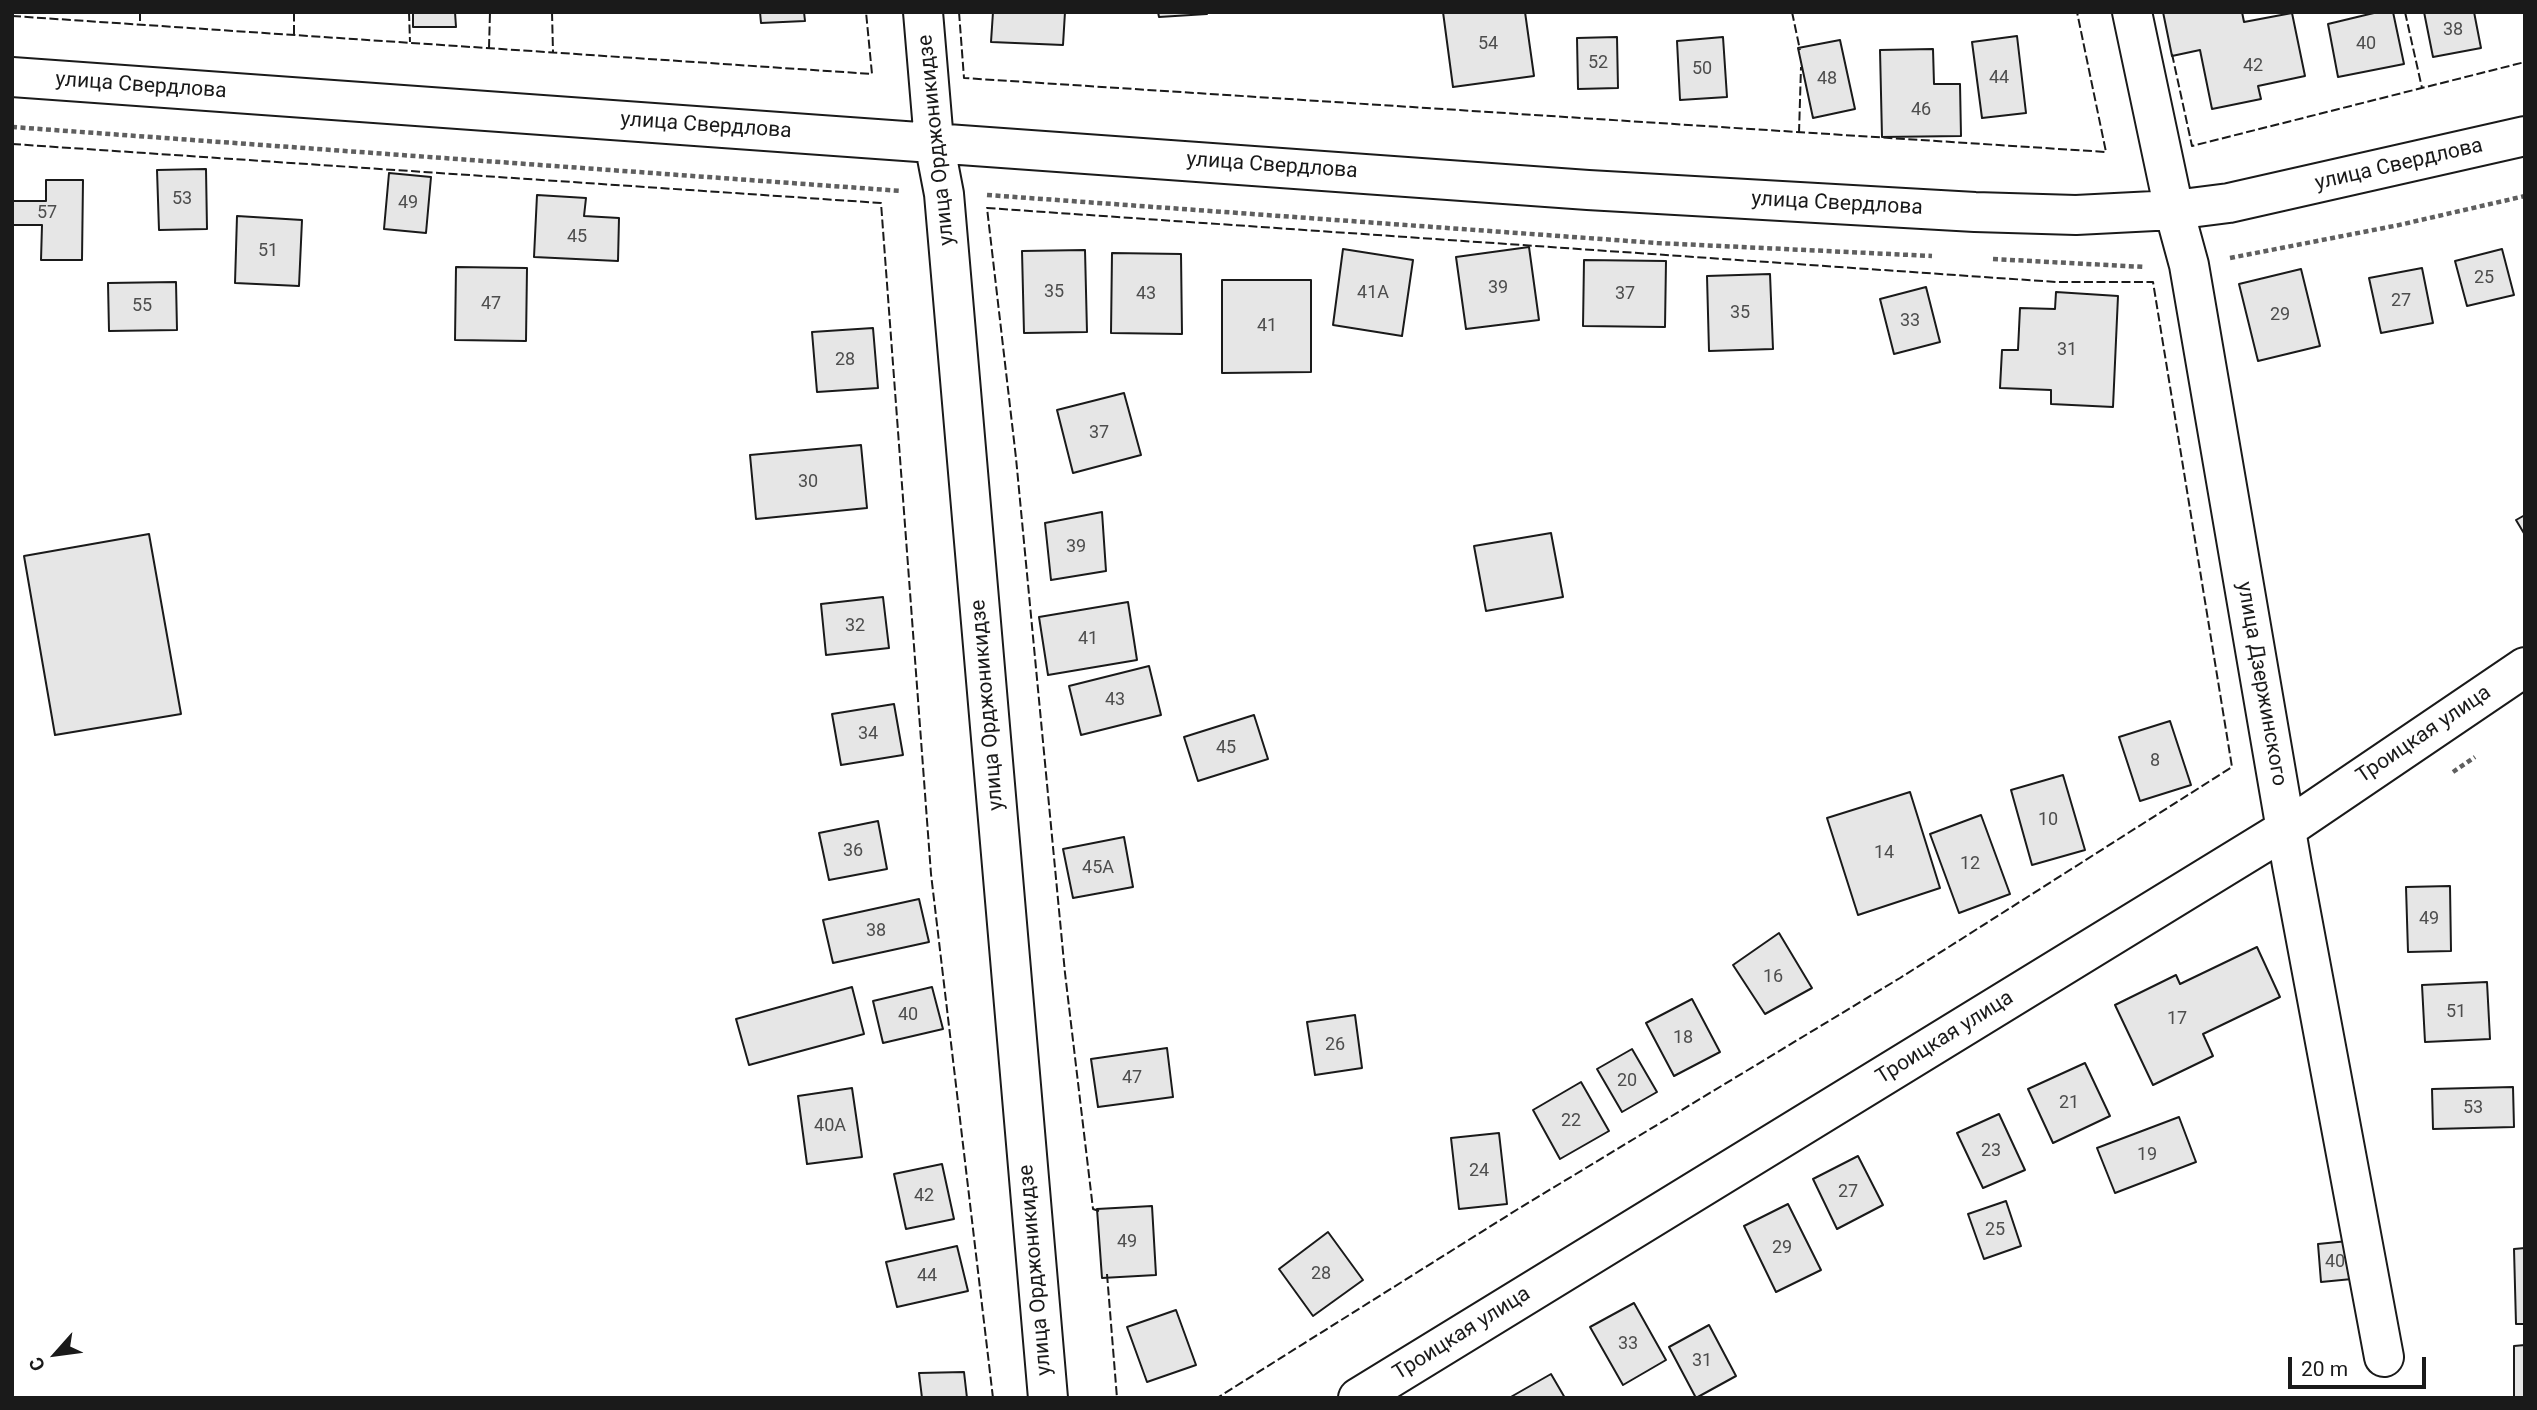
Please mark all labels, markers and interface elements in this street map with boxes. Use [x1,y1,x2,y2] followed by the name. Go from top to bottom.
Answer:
[2443,19,2463,41] house number: 38
[913,33,961,247] street label: улица Орджоникидзе
[1478,33,1498,55] house number: 54
[2356,33,2376,55] house number: 40
[1588,52,1608,74] house number: 52
[2243,55,2263,77] house number: 42
[1692,58,1712,80] house number: 50
[55,67,227,105] street label: улица Свердлова
[1989,67,2009,89] house number: 44
[1817,68,1837,90] house number: 48
[1911,99,1931,121] house number: 46
[620,107,792,145] street label: улица Свердлова
[2313,133,2485,197] street label: улица Свердлова
[1186,147,1358,185] street label: улица Свердлова
[1751,187,1923,221] street label: улица Свердлова
[172,188,192,210] house number: 53
[398,192,418,214] house number: 49
[37,202,57,224] house number: 57
[567,226,587,248] house number: 45
[258,240,278,262] house number: 51
[2474,267,2494,289] house number: 25
[1488,277,1508,299] house number: 39
[1044,281,1064,303] house number: 35
[1357,282,1389,304] house number: 41А
[1136,283,1156,305] house number: 43
[1615,283,1635,305] house number: 37
[2391,290,2411,312] house number: 27
[481,293,501,315] house number: 47
[132,295,152,317] house number: 55
[1730,302,1750,324] house number: 35
[2270,304,2290,326] house number: 29
[1900,310,1920,332] house number: 33
[1257,315,1277,337] house number: 41
[2057,339,2077,361] house number: 31
[835,349,855,371] house number: 28
[1089,422,1109,444] house number: 37
[798,471,818,493] house number: 30
[1066,536,1086,558] house number: 39
[2231,580,2291,788] street label: улица Дзержинского
[966,598,1010,812] street label: улица Орджоникидзе
[845,615,865,637] house number: 32
[1078,628,1098,650] house number: 41
[2352,681,2496,789] street label: Троицкая улица
[1105,689,1125,711] house number: 43
[858,723,878,745] house number: 34
[1216,737,1236,759] house number: 45
[2150,750,2160,772] house number: 8
[2038,809,2058,831] house number: 10
[843,840,863,862] house number: 36
[1874,842,1894,864] house number: 14
[1960,853,1980,875] house number: 12
[1082,857,1114,879] house number: 45А
[2419,908,2439,930] house number: 49
[866,920,886,942] house number: 38
[1763,966,1783,988] house number: 16
[1872,986,2018,1090] street label: Троицкая улица
[2446,1001,2466,1023] house number: 51
[898,1004,918,1026] house number: 40
[2167,1008,2187,1030] house number: 17
[1673,1027,1693,1049] house number: 18
[1325,1034,1345,1056] house number: 26
[1122,1067,1142,1089] house number: 47
[1617,1070,1637,1092] house number: 20
[2059,1092,2079,1114] house number: 21
[2463,1097,2483,1119] house number: 53
[1561,1110,1581,1132] house number: 22
[814,1115,846,1137] house number: 40А
[1981,1140,2001,1162] house number: 23
[2137,1144,2157,1166] house number: 19
[1469,1160,1489,1182] house number: 24
[1014,1163,1058,1377] street label: улица Орджоникидзе
[1838,1181,1858,1203] house number: 27
[914,1185,934,1207] house number: 42
[1985,1219,2005,1241] house number: 25
[1117,1231,1137,1253] house number: 49
[1772,1237,1792,1259] house number: 29
[2325,1251,2345,1273] house number: 40
[1311,1263,1331,1285] house number: 28
[917,1265,937,1287] house number: 44
[1389,1282,1535,1386] street label: Троицкая улица
[21,1319,91,1389] north arrow
[1618,1333,1638,1355] house number: 33
[2292,1344,2430,1388] scale bar
[1692,1350,1712,1372] house number: 31
[24,1353,50,1375] text: С
[2301,1357,2348,1381] text: 20 m

